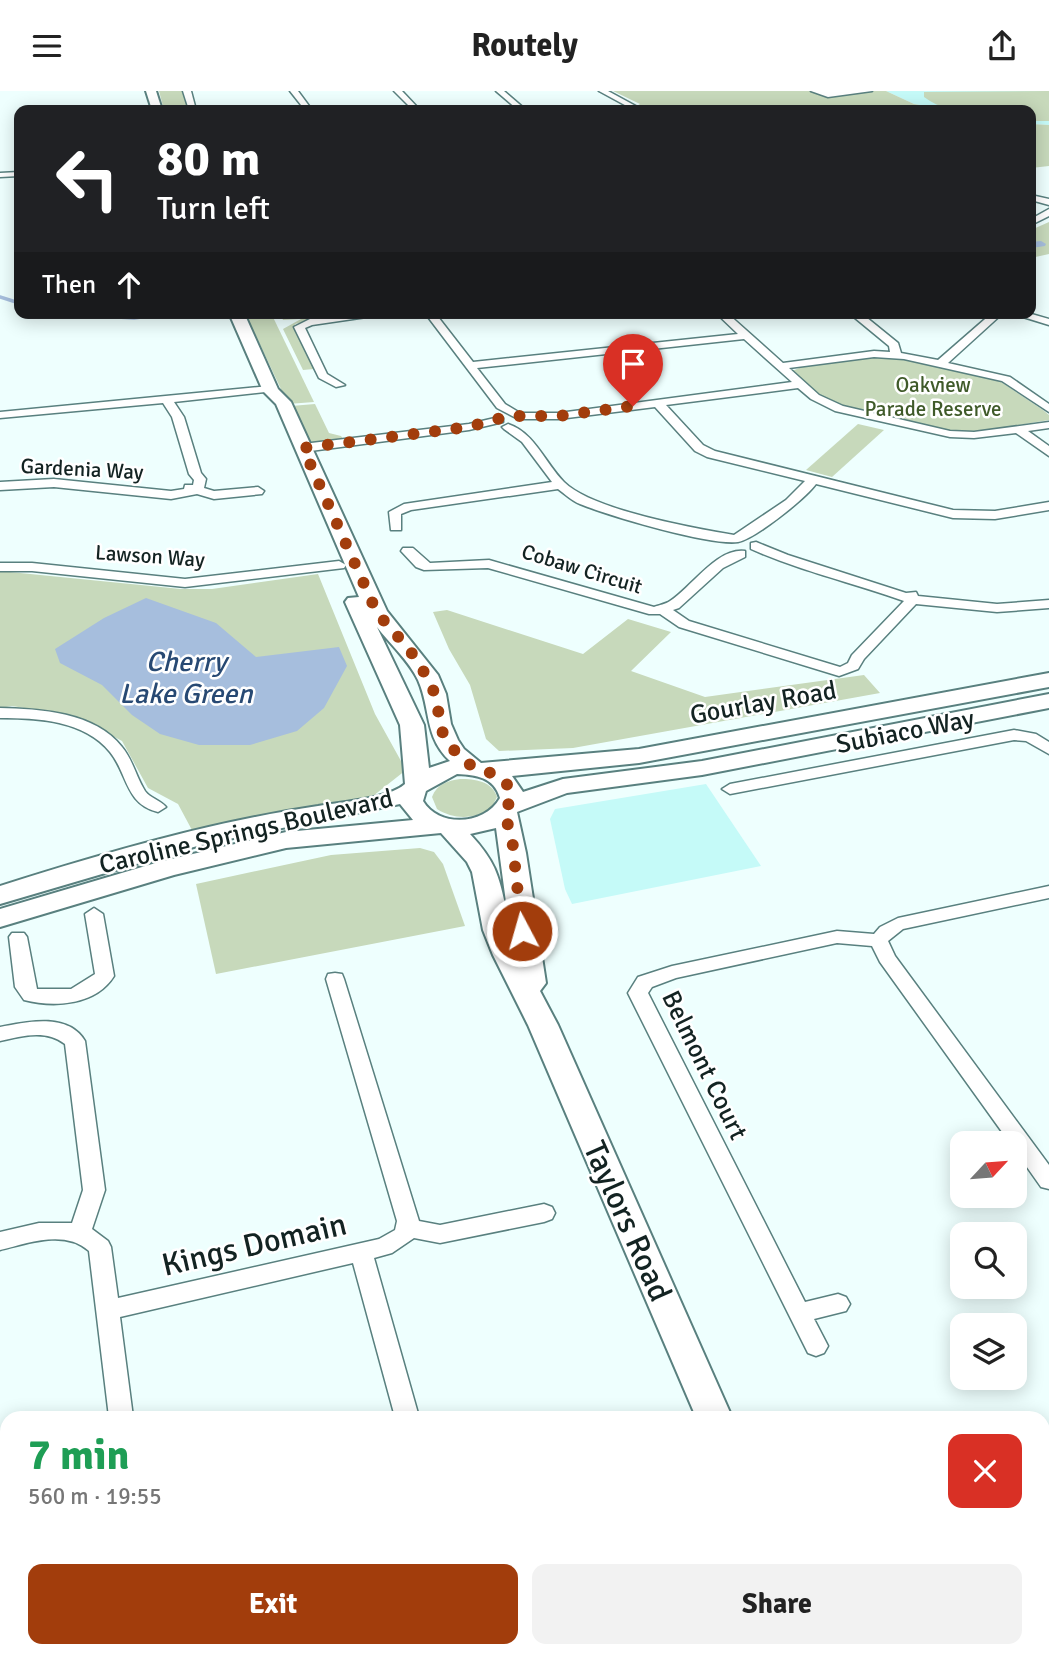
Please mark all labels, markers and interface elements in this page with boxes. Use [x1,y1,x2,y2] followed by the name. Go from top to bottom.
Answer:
[471,26,578,65] text: Routely
[28,27,66,65] icon: menu
[983,27,1021,65] icon: share
[157,129,260,189] text: 80 m
[42,133,133,224] icon: left
[157,189,270,228] text: Turn left
[110,266,148,304] icon: ahead
[42,269,96,301] text: Then
[603,334,663,406] pin
[614,345,652,383] icon: arrive
[864,372,1002,422] park label: Oakview Parade Reserve
[20,453,144,485] street label: Gardenia Way
[519,538,645,600] street label: Cobaw Circuit
[94,539,206,573] street label: Lawson Way
[119,645,253,711] water label: Cherry Lake Green
[687,674,839,732] street label: Gourlay Road
[833,703,977,761] street label: Subiaco Way
[96,783,396,881] street label: Caroline Springs Boulevard
[485,894,559,968] position arrow
[654,986,754,1145] street label: Belmont Court
[950,1131,1027,1207] north arrow
[950,1131,1027,1390] map controls
[575,1135,680,1307] street label: Taylors Road
[158,1204,350,1285] street label: Kings Domain
[950,1222,1027,1299] button: search
[950,1313,1027,1390] button: layers
[28,1430,129,1481] text: 7 min
[948,1434,1022,1508] button: close
[28,1482,162,1511] text: 560 m · 19:55
[28,1564,518,1644] button: Exit
[532,1564,1022,1644] button: Share

